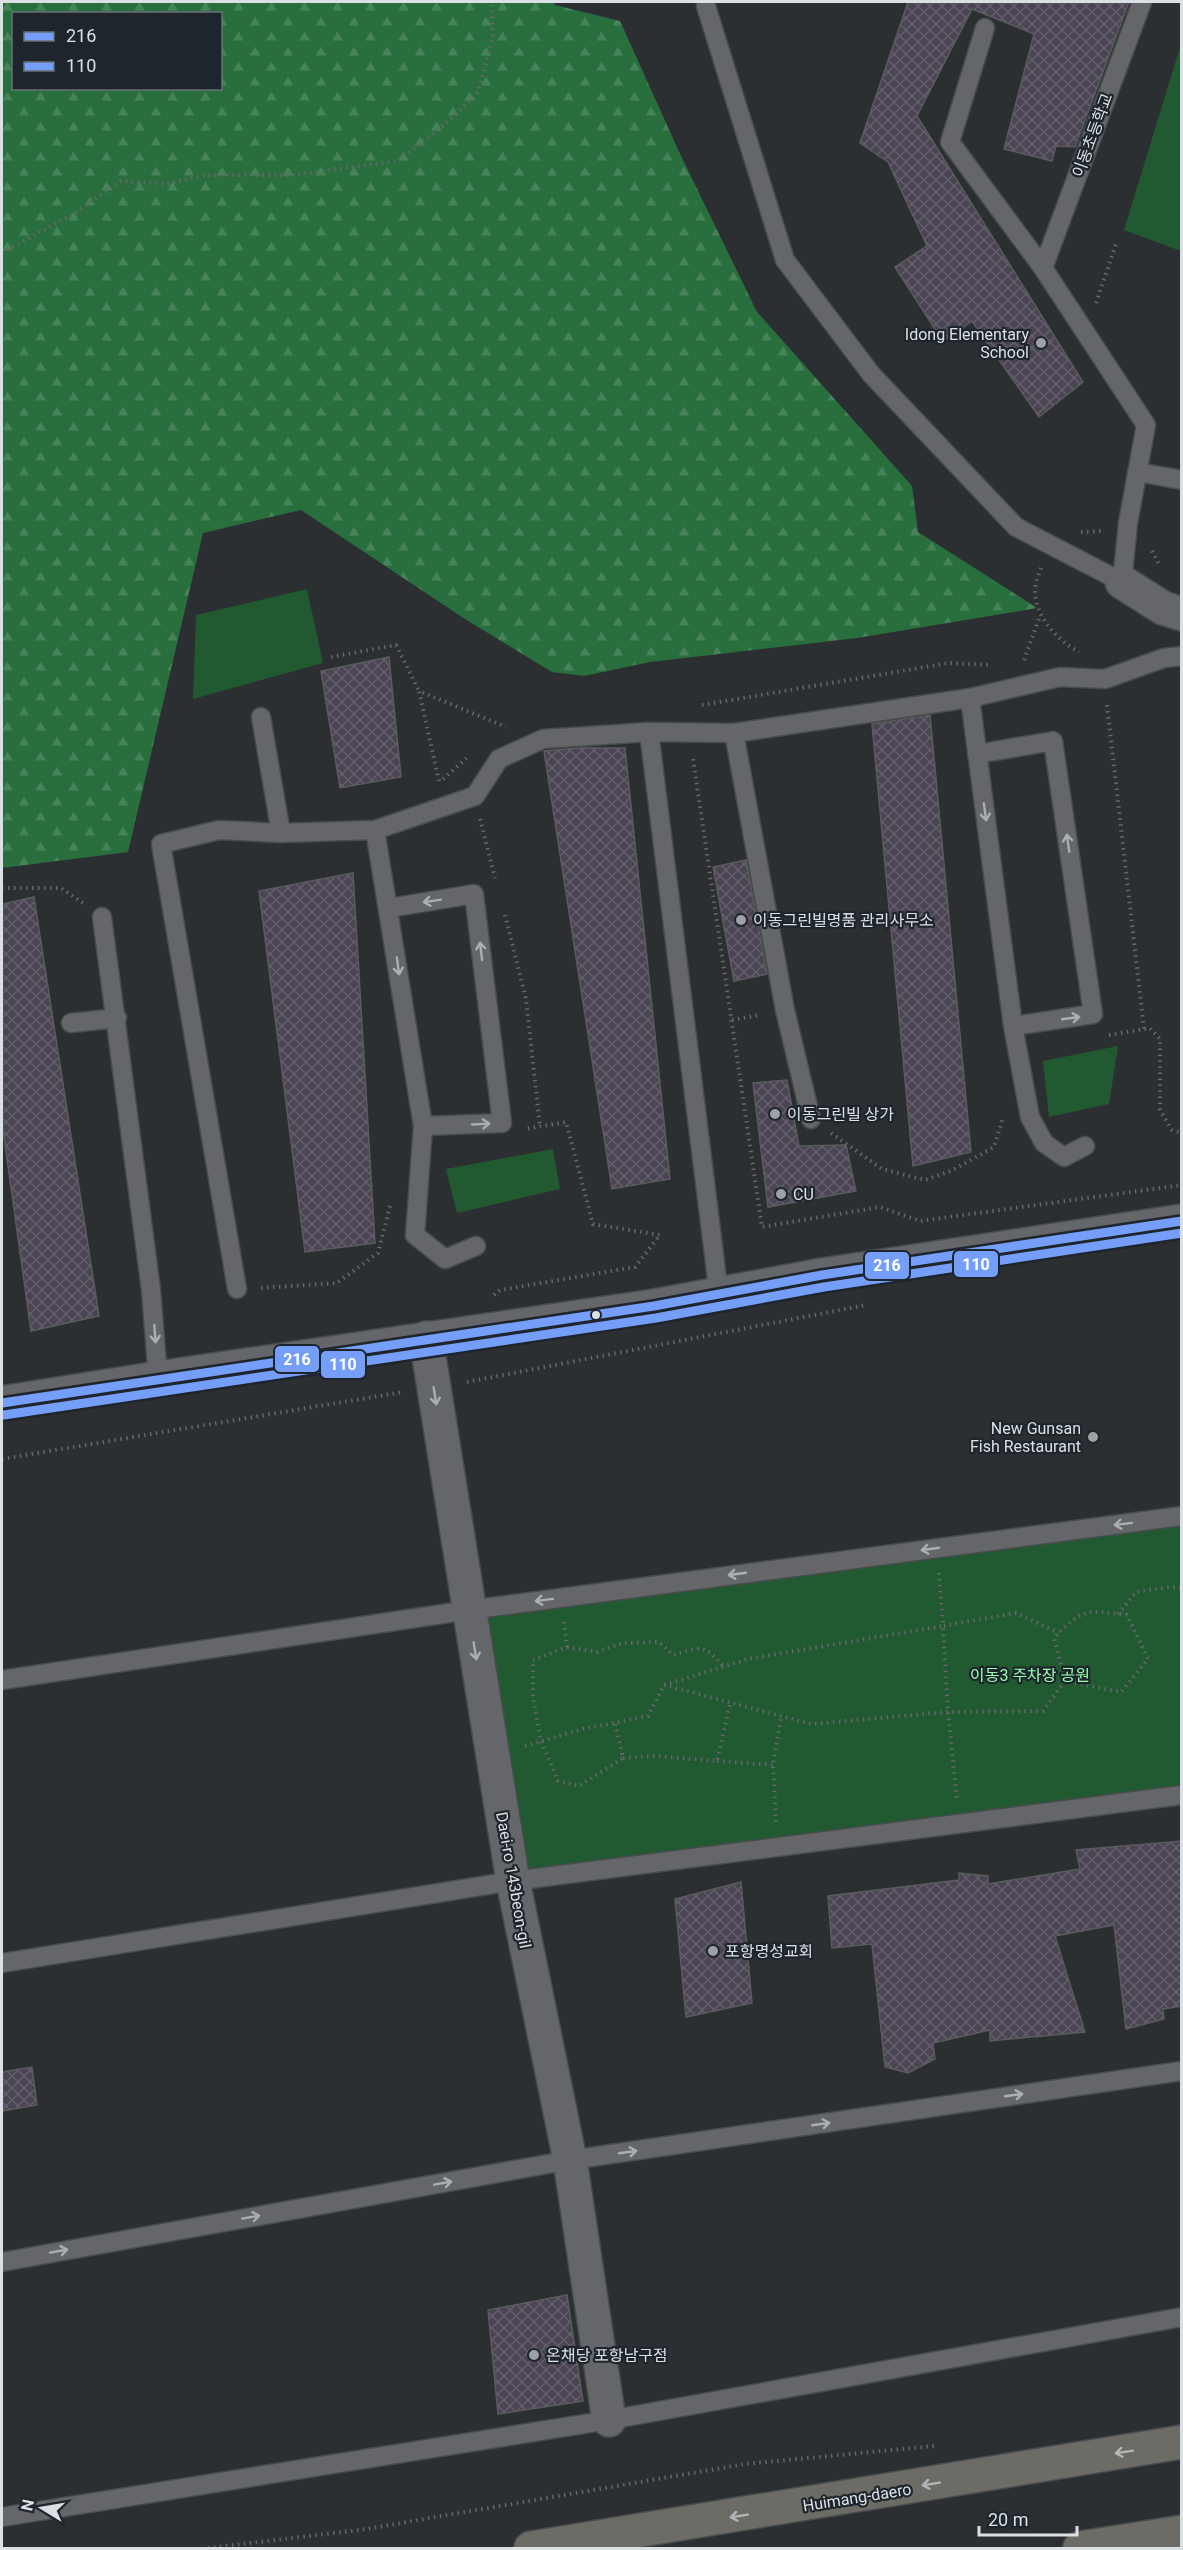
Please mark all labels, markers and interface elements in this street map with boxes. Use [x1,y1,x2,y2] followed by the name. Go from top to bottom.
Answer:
[12,12,222,90] legend
[66,25,96,46] text: 216
[66,55,96,76] text: 110
[1068,90,1117,180] street label: 이동초등학교
[905,325,1029,362] place label: Idong Elementary School
[1034,336,1048,350] marker: Idong Elementary School
[979,801,990,821] one-way arrow
[1062,833,1073,853] one-way arrow
[423,895,442,906] one-way arrow
[753,911,934,930] place label: 이동그린빌명품 관리사무소
[734,913,748,927] marker: 이동그린빌명품 관리사무소
[476,941,487,961] one-way arrow
[392,955,403,975] one-way arrow
[1061,1012,1081,1023] one-way arrow
[787,1105,894,1124] place label: 이동그린빌 상가
[768,1107,782,1121] marker: 이동그린빌 상가
[471,1118,491,1129] one-way arrow
[793,1185,814,1204] place label: CU
[774,1187,788,1201] marker: CU
[953,1250,999,1278] line badge: 110
[864,1251,910,1280] line badge: 216
[962,1255,990,1274] text: 110
[873,1256,901,1275] text: 216
[590,1309,602,1321] unlabelled marker
[150,1323,161,1343] one-way arrow
[274,1345,320,1373] line badge: 216
[283,1350,311,1369] text: 216
[320,1350,366,1379] line badge: 110
[329,1355,357,1374] text: 110
[430,1386,441,1405] one-way arrow
[970,1419,1081,1456] place label: New Gunsan Fish Restaurant
[1086,1430,1100,1444] marker: New Gunsan Fish Restaurant
[1114,1518,1134,1529] one-way arrow
[921,1544,941,1555] one-way arrow
[727,1569,747,1580] one-way arrow
[534,1595,554,1606] one-way arrow
[470,1641,481,1660] one-way arrow
[970,1666,1090,1685] park label: 이동3 주차장 공원
[492,1811,535,1950] street label: Daei-ro 143beon-gil
[725,1942,813,1961] place label: 포항명성교회
[706,1944,720,1958] marker: 포항명성교회
[1004,2090,1024,2101] one-way arrow
[811,2118,831,2129] one-way arrow
[618,2146,638,2157] one-way arrow
[433,2177,452,2188] one-way arrow
[241,2211,260,2222] one-way arrow
[49,2246,68,2257] one-way arrow
[546,2346,668,2365] place label: 온채당 포항남구점
[527,2348,541,2362] marker: 온채당 포항남구점
[1114,2447,1134,2458] one-way arrow
[12,2478,72,2538] north arrow
[922,2479,942,2490] one-way arrow
[801,2480,913,2515] street label: Huimang-daero
[17,2498,38,2513] text: N
[979,2499,1076,2537] scale bar
[988,2509,1028,2530] text: 20 m
[730,2511,749,2522] one-way arrow

